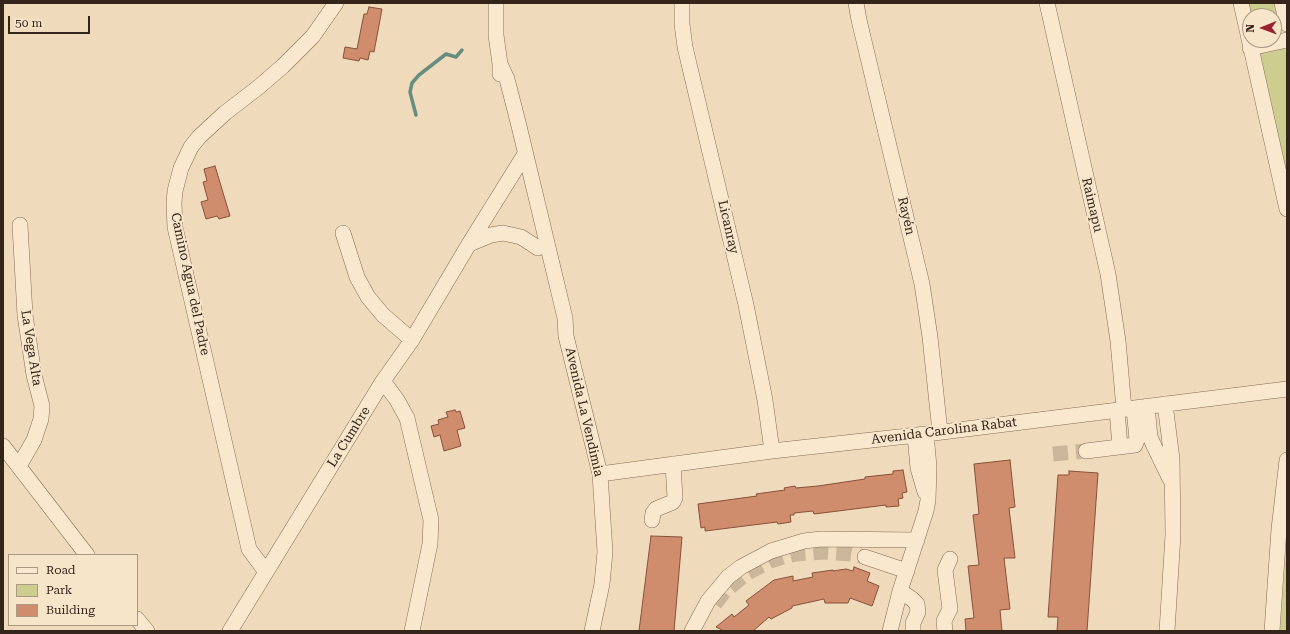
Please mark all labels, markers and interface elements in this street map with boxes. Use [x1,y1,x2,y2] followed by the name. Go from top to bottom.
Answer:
[10,8,92,34] scale bar
[1242,8,1282,48] north arrow
[15,16,42,30] text: 50 m
[1244,24,1257,33] text: N
[1078,176,1106,234] street label: Raimapu
[894,195,918,237] street label: Rayén
[714,199,742,255] street label: Licanray
[167,211,213,357] street label: Camino Agua del Padre
[17,309,45,387] street label: La Vega Alta
[562,346,606,478] street label: Avenida La Vendimia
[324,404,374,470] street label: La Cumbre
[870,414,1018,448] street label: Avenida Carolina Rabat
[8,554,138,626] legend
[46,563,75,577] text: Road
[46,583,72,597] text: Park
[46,603,95,617] text: Building

